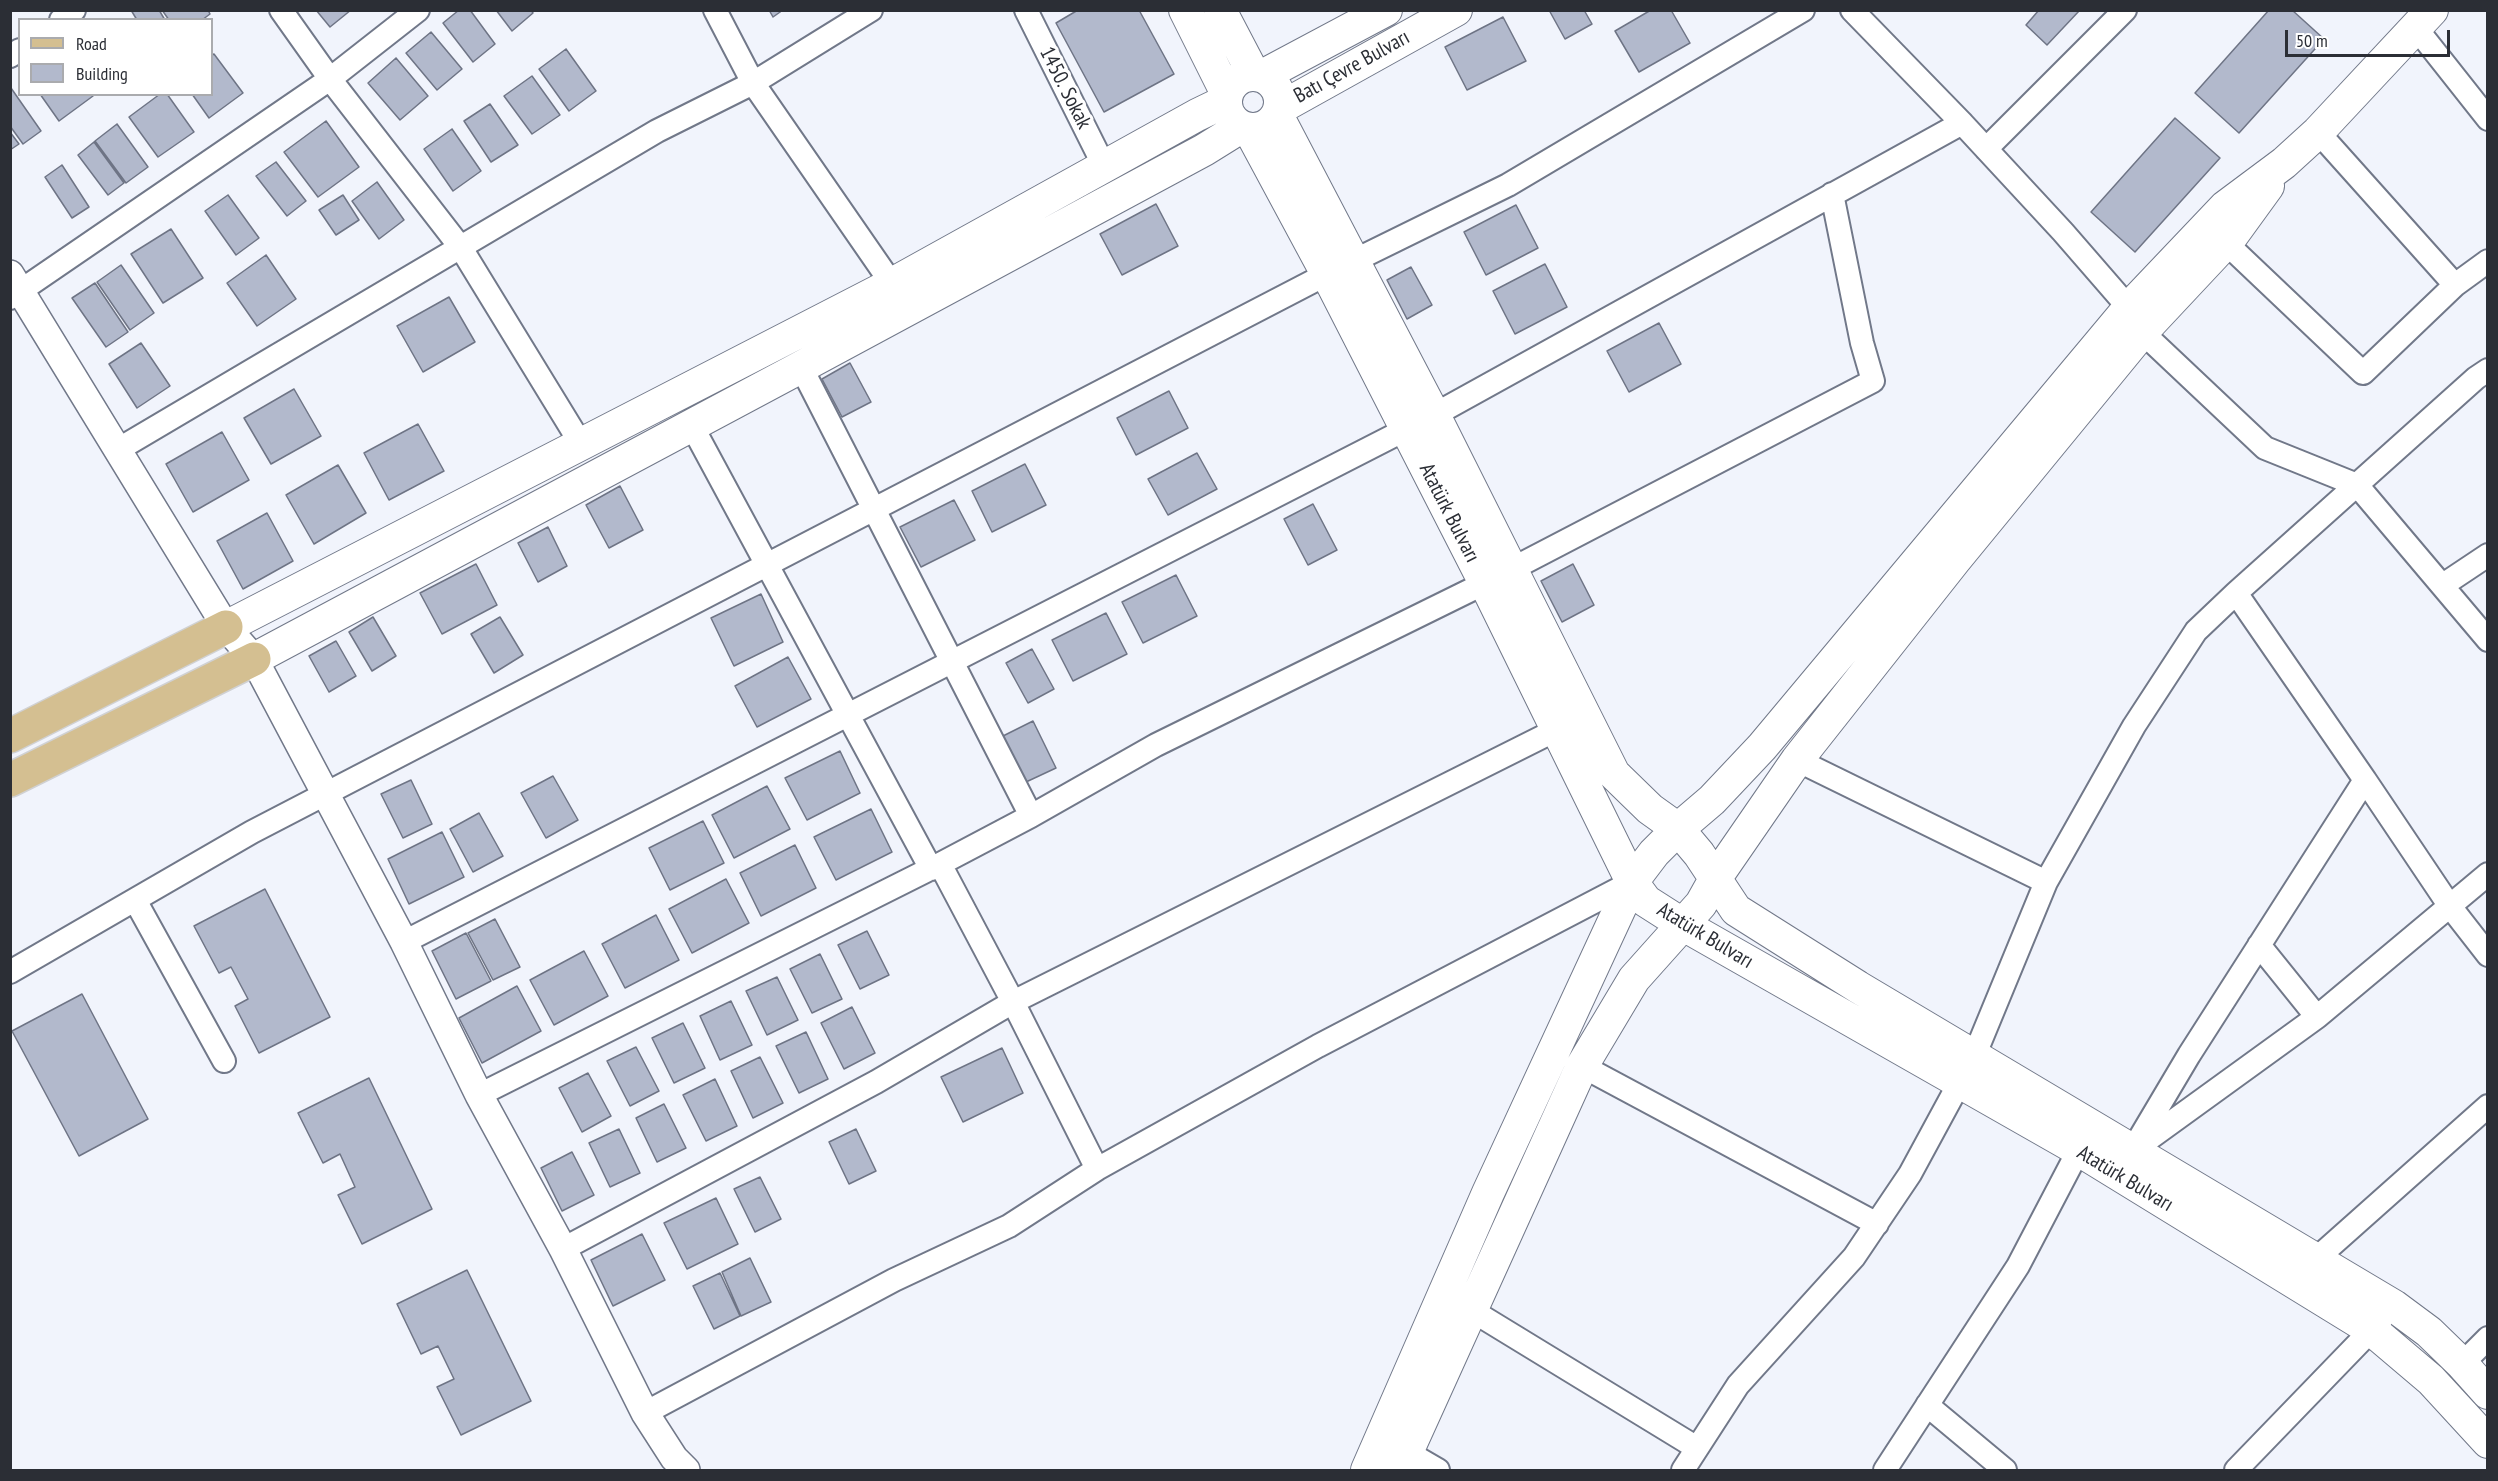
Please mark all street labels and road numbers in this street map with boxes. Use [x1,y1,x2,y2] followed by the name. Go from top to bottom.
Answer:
[1290,25,1414,109] street label: Batı Çevre Bulvarı
[1034,43,1096,133] street label: 1450. Sokak
[1413,459,1485,567] street label: Atatürk Bulvarı
[1652,897,1758,975] street label: Atatürk Bulvarı
[2072,1140,2178,1218] street label: Atatürk Bulvarı

